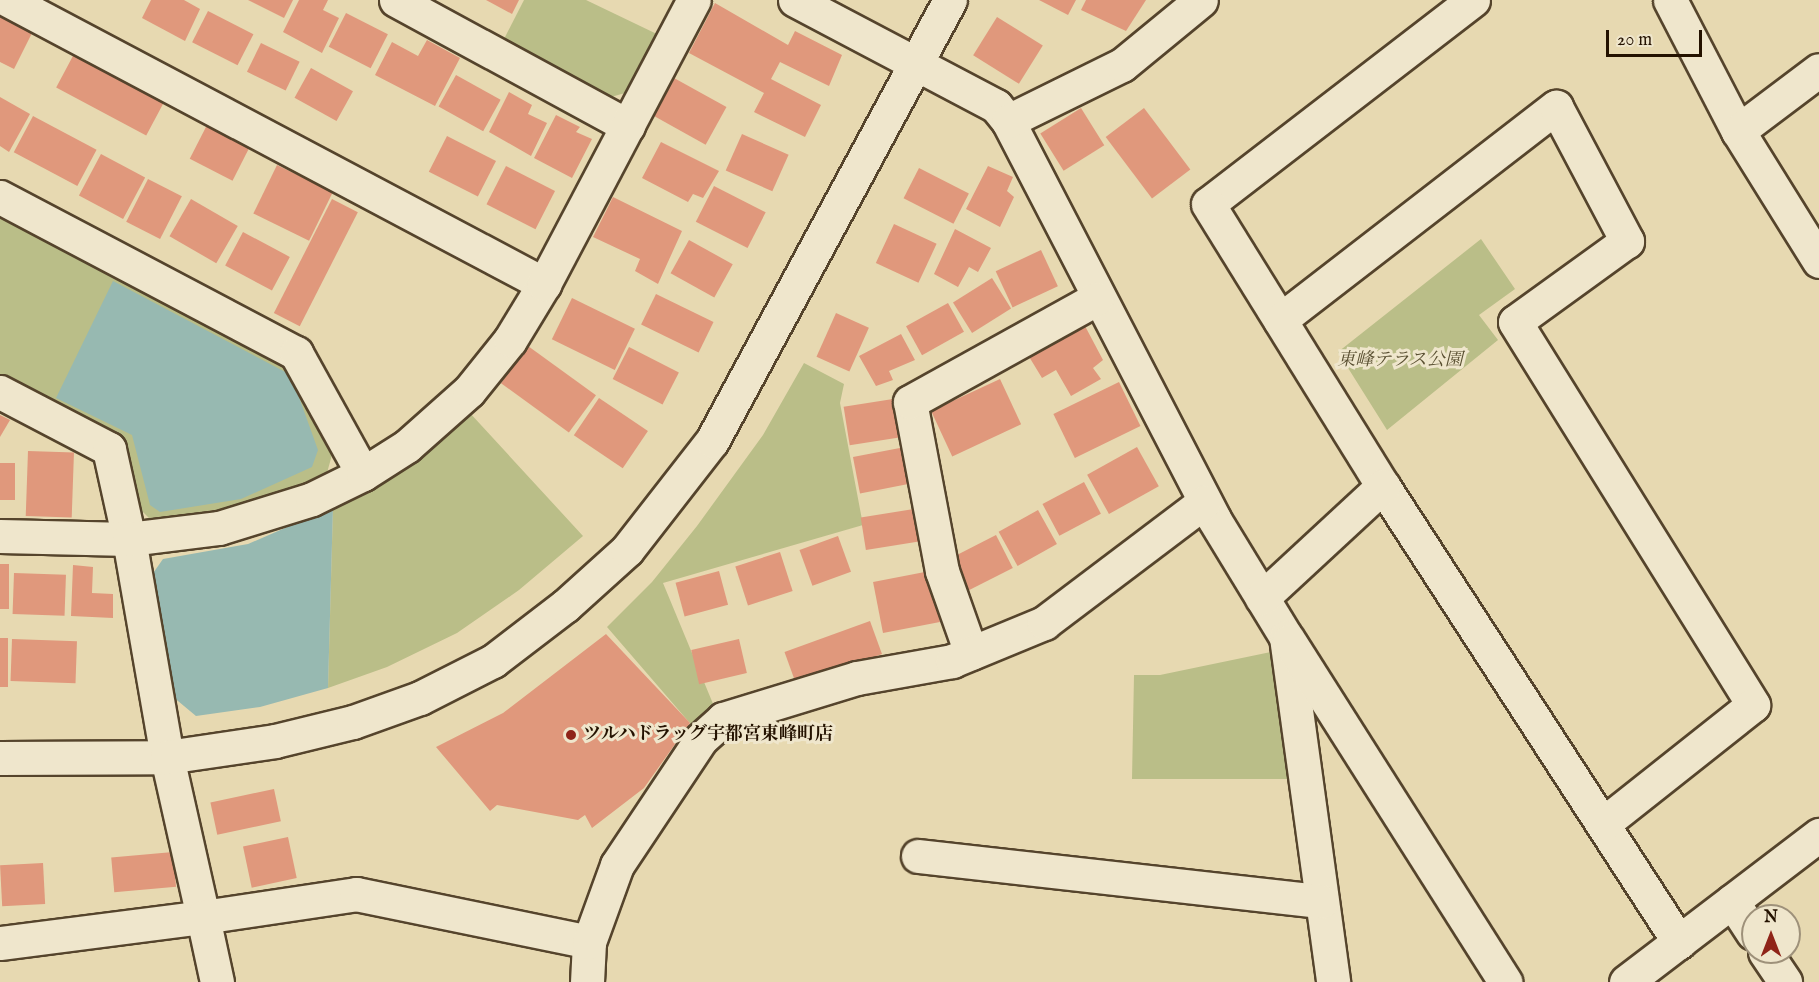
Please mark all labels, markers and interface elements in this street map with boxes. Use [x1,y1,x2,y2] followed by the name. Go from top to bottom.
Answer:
[1609,18,1705,56] scale bar
[1617,29,1652,52] text: 20 m
[1337,350,1463,372] park label: 東峰テラス公園
[583,724,835,746] place label: ツルハドラッグ宇都宮東峰町店
[564,728,578,742] marker: ツルハドラッグ宇都宮東峰町店
[1741,904,1801,964] north arrow
[1764,908,1778,928] text: N

